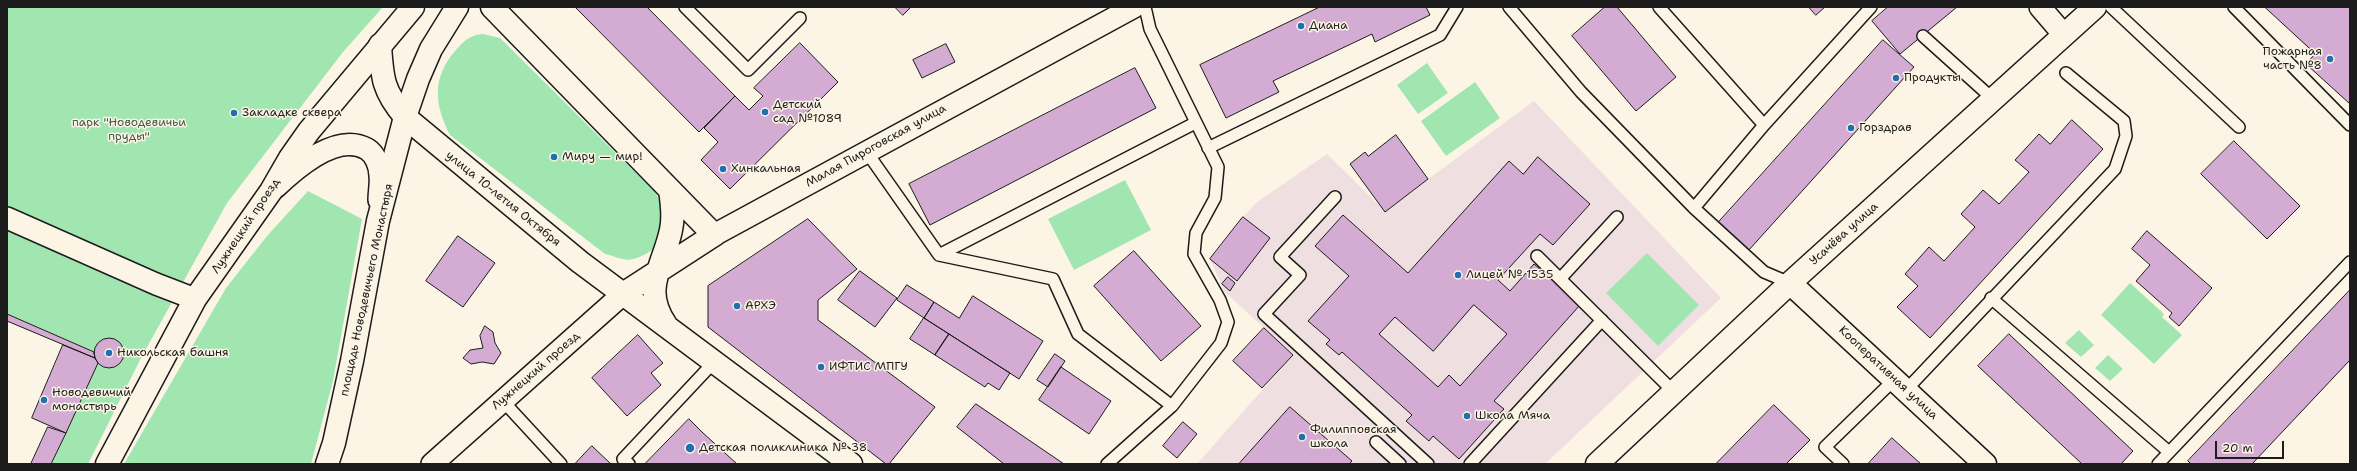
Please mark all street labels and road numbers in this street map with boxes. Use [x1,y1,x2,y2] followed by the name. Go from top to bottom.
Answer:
[803,101,949,191] street label: Малая Пироговская улица
[443,148,563,250] street label: улица 10-летия Октября
[209,176,283,276] street label: Лужнецкий проезд
[337,182,397,398] street label: площадь Новодевичьего Монастыря
[1807,199,1881,269] street label: Усачёва улица
[1835,323,1941,423] street label: Кооперативная улица
[489,329,583,413] street label: Лужнецкий проезд

